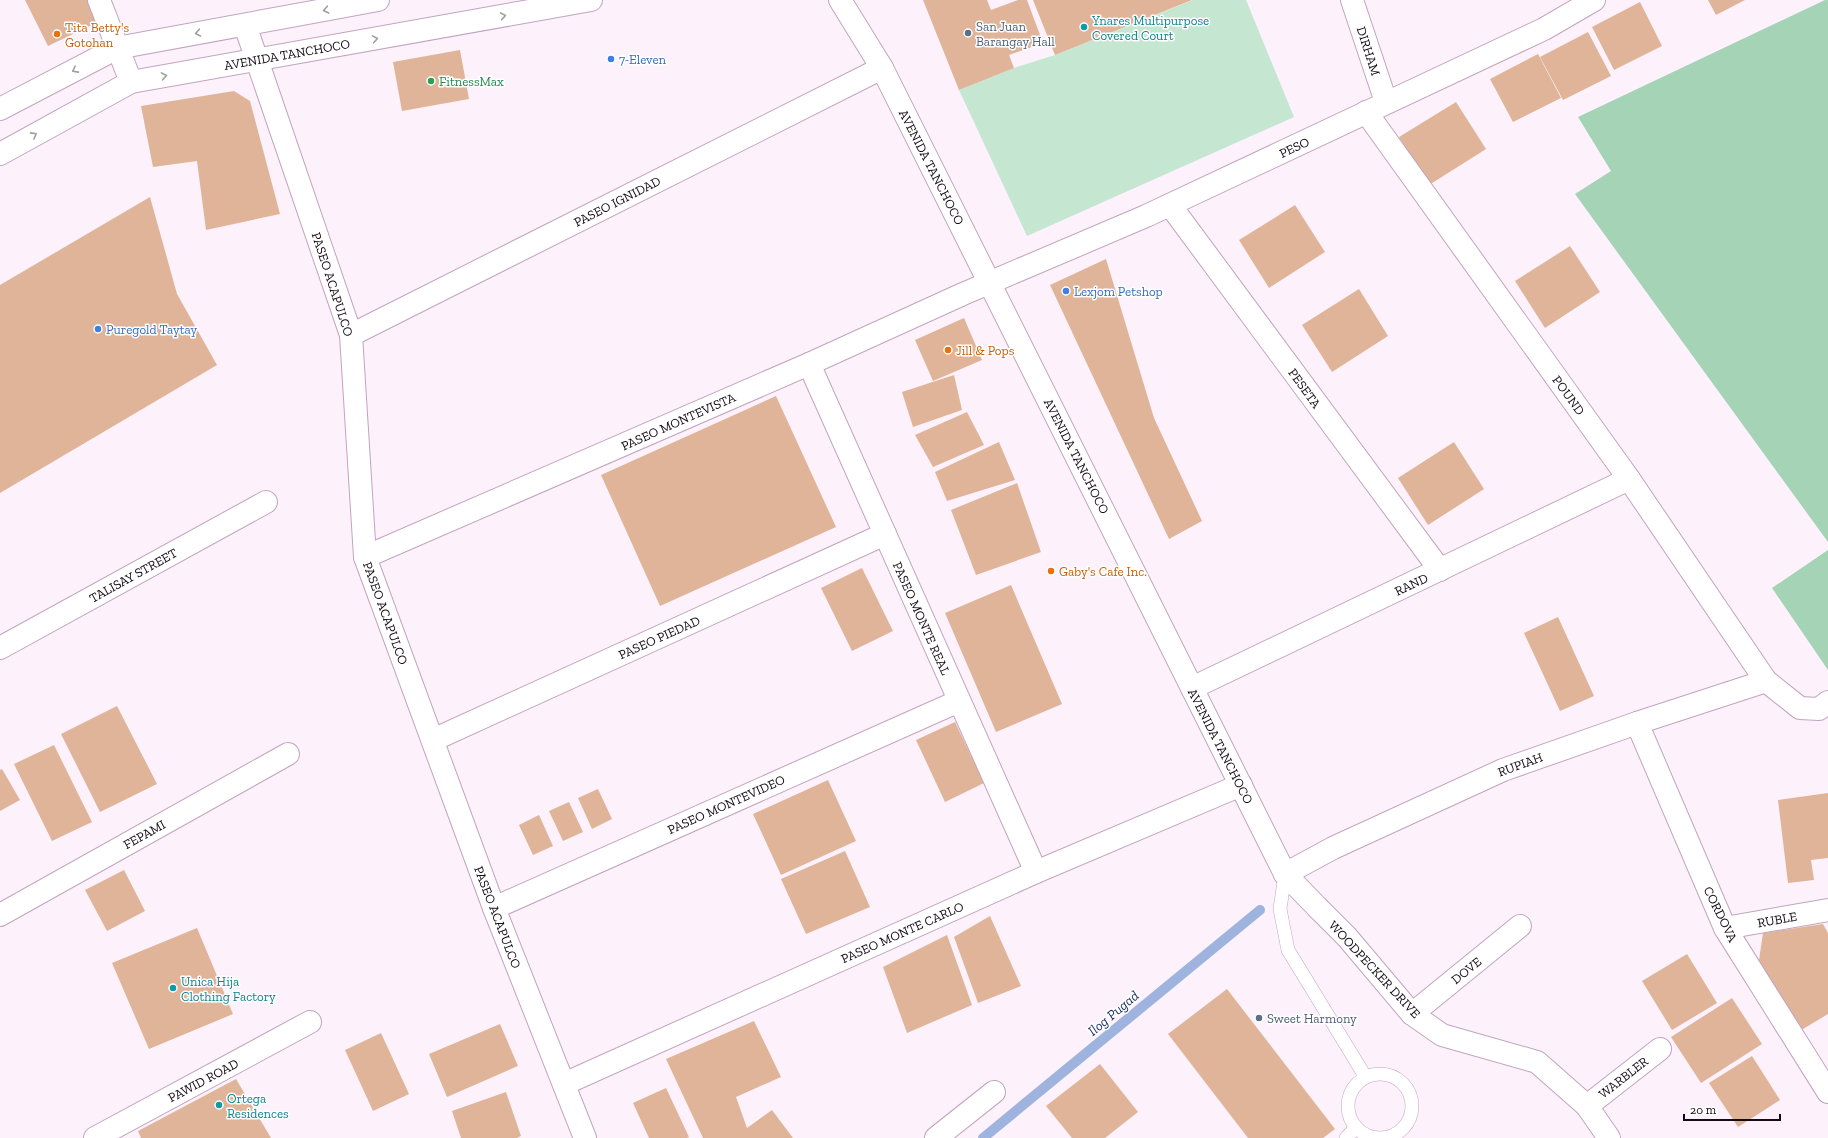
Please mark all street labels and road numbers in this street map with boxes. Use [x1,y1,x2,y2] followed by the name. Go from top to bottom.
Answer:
[1354,25,1384,78] street label: DIRHAM
[223,36,351,73] street label: AVENIDA TANCHOCO
[896,107,967,227] street label: AVENIDA TANCHOCO
[1277,134,1312,161] street label: PESO
[571,173,663,230] street label: PASEO IGNIDAD
[309,230,356,338] street label: PASEO ACAPULCO
[1285,366,1324,412] street label: PESETA
[1549,373,1588,418] street label: POUND
[619,389,738,453] street label: PASEO MONTEVISTA
[1041,396,1112,516] street label: AVENIDA TANCHOCO
[87,545,180,606] street label: TALISAY STREET
[890,559,953,677] street label: PASEO MONTE REAL
[360,560,411,667] street label: PASEO ACAPULCO
[1392,570,1430,599] street label: RAND
[616,613,702,662] street label: PASEO PIEDAD
[1185,686,1256,806] street label: AVENIDA TANCHOCO
[1496,749,1545,780] street label: RUPIAH
[665,772,787,837] street label: PASEO MONTEVIDEO
[121,817,168,852] street label: FEPAMI
[471,864,524,971] street label: PASEO ACAPULCO
[1701,884,1741,945] street label: CORDOVA
[839,899,966,966] street label: PASEO MONTE CARLO
[1756,909,1798,930] street label: RUBLE
[1326,918,1424,1021] street label: WOODPECKER DRIVE
[1448,954,1485,987] street label: DOVE
[1596,1053,1651,1101] street label: WARBLER
[165,1056,241,1105] street label: PAWID ROAD

